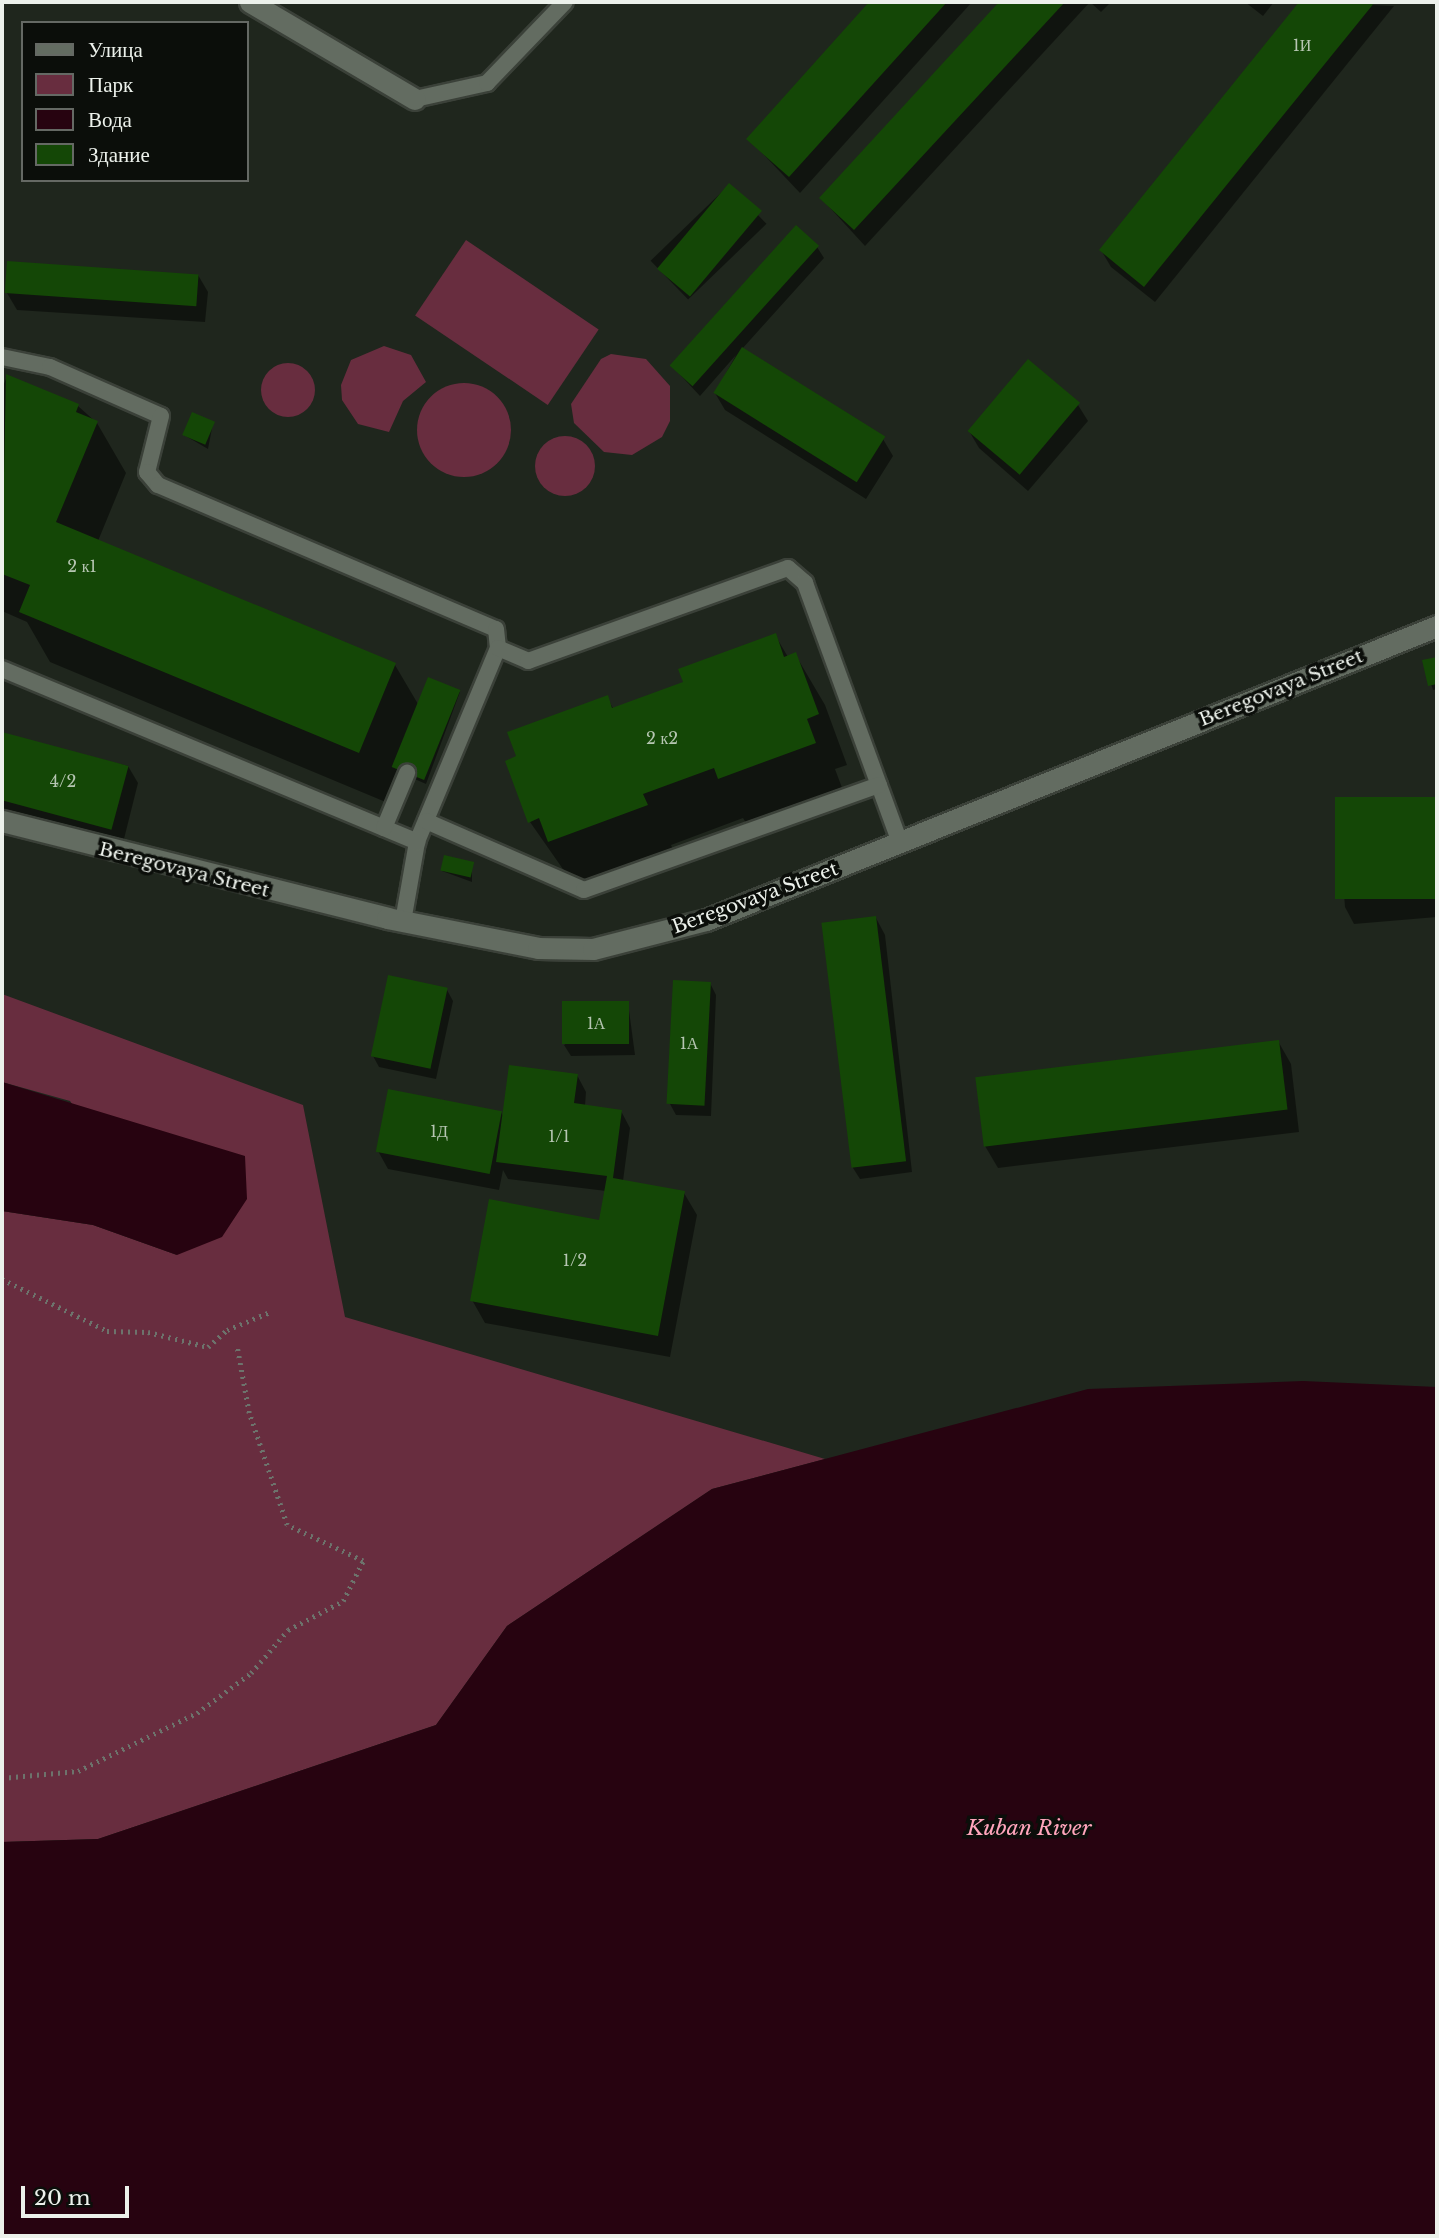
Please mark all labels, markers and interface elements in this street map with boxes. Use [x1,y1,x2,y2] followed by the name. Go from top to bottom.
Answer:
[21,21,248,182] legend
[1293,35,1311,55] house number: 1И
[88,37,143,63] text: Улица
[88,72,133,98] text: Парк
[88,107,132,133] text: Вода
[88,142,150,168] text: Здание
[67,556,97,576] house number: 2 к1
[1196,645,1366,731] street label: Beregovaya Street
[646,728,678,748] house number: 2 к2
[50,771,76,791] house number: 4/2
[96,838,272,902] street label: Beregovaya Street
[669,857,841,939] street label: Beregovaya Street
[587,1013,605,1033] house number: 1А
[680,1033,698,1053] house number: 1А
[430,1121,448,1141] house number: 1Д
[548,1126,570,1146] house number: 1/1
[563,1250,587,1270] house number: 1/2
[966,1815,1092,1841] water label: Kuban River
[24,2172,133,2216] scale bar
[34,2185,91,2211] text: 20 m

